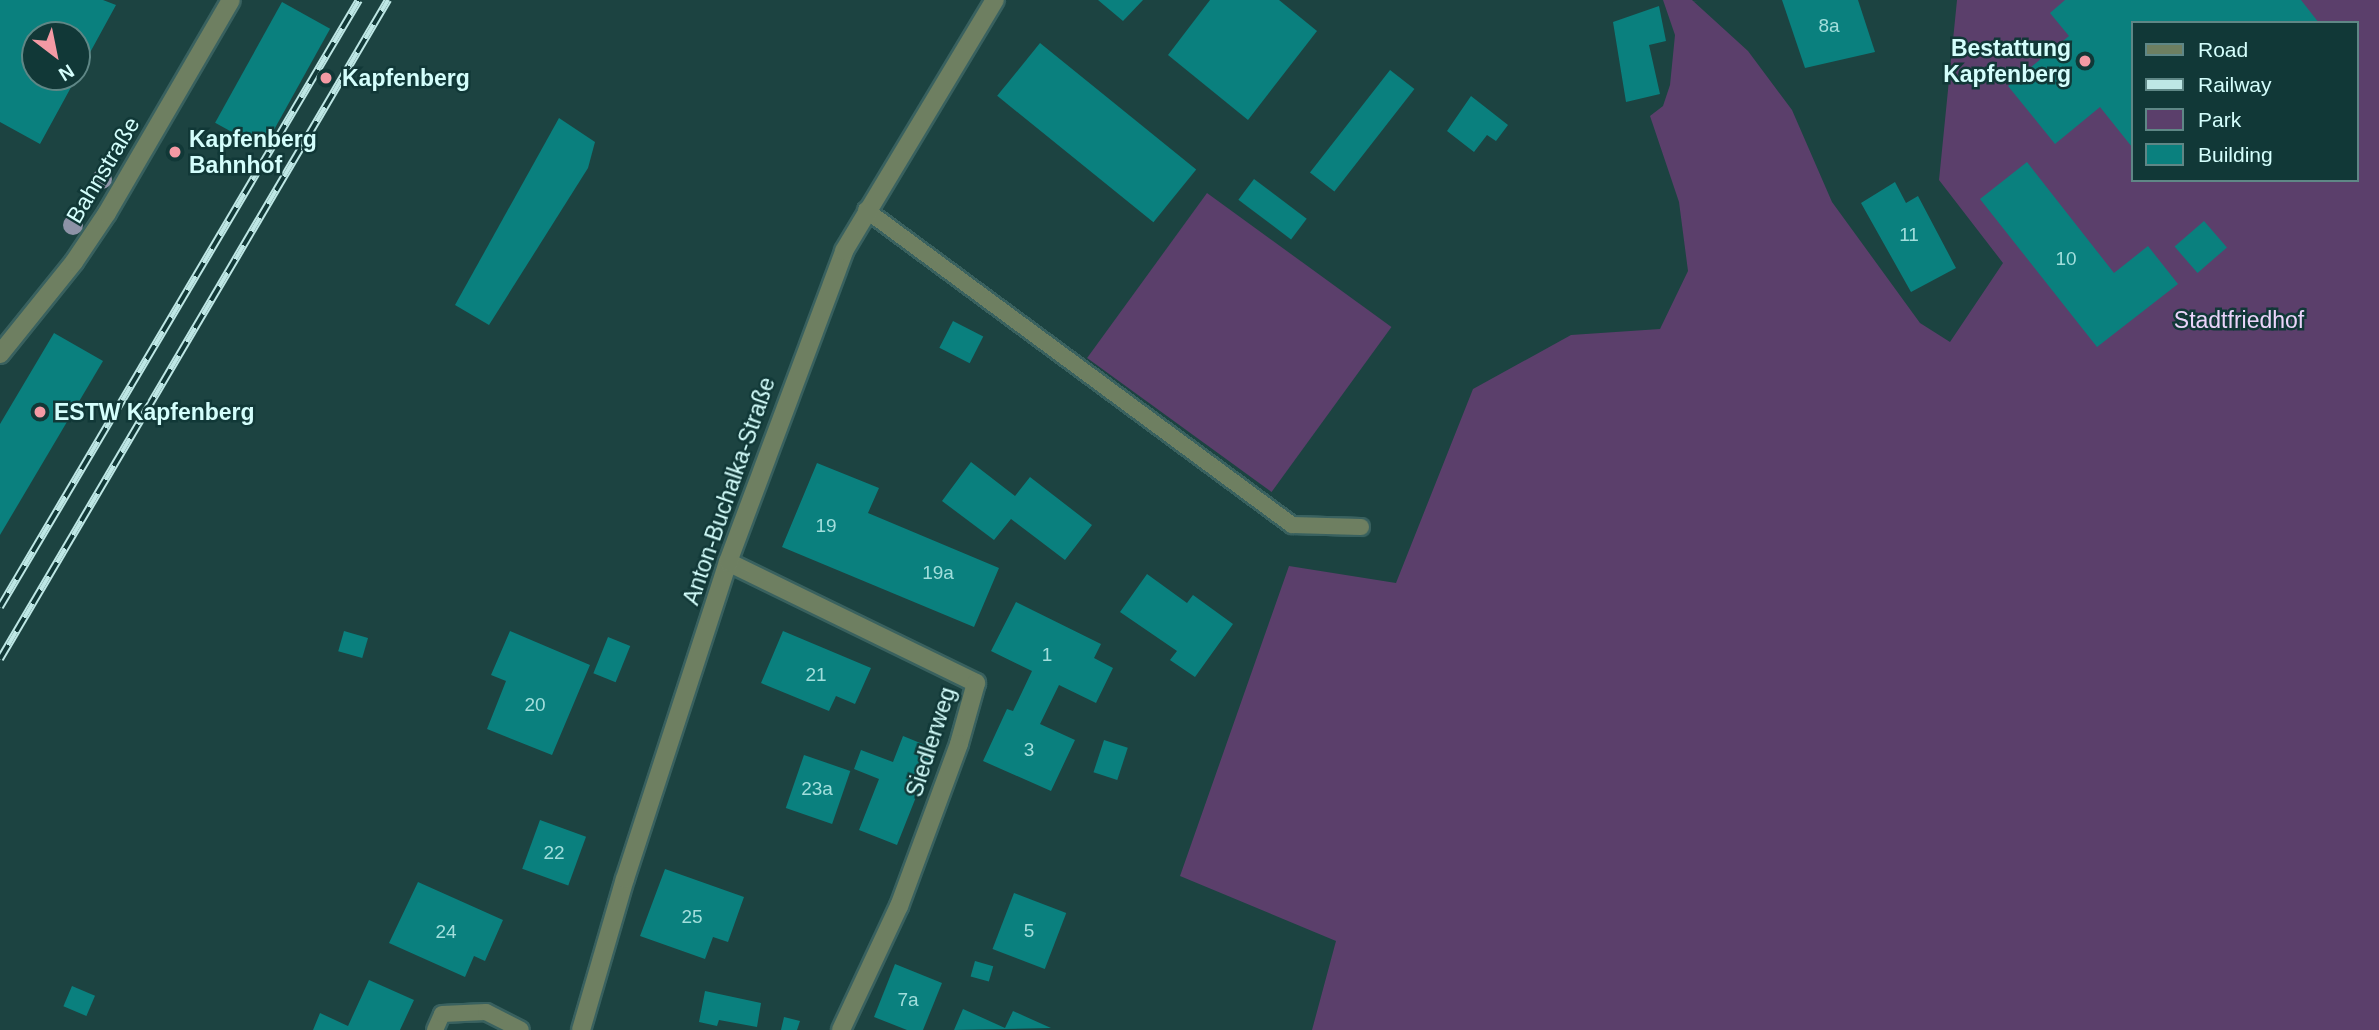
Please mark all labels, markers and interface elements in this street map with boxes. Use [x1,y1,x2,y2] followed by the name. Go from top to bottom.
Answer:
[1818,15,1840,37] house number: 8a
[21,21,91,91] north arrow
[2130,21,2358,182] legend
[1943,34,2071,88] place label: Bestattung Kapfenberg
[2198,38,2248,61] text: Road
[2077,53,2093,69] marker: Bestattung Kapfenberg
[55,60,78,85] text: N
[342,64,470,92] place label: Kapfenberg
[316,68,336,88] marker: Kapfenberg
[2198,73,2272,96] text: Railway
[2198,108,2241,131] text: Park
[61,112,145,228] street label: Bahnstraße
[189,125,317,179] place label: Kapfenberg Bahnhof
[2198,143,2273,166] text: Building
[167,144,183,160] marker: Kapfenberg Bahnhof
[1899,224,1919,246] house number: 11
[2055,248,2077,270] house number: 10
[2174,306,2304,334] park label: Stadtfriedhof
[677,373,781,609] street label: Anton-Buchalka-Straße
[54,398,255,426] place label: ESTW Kapfenberg
[32,404,48,420] marker: ESTW Kapfenberg
[815,515,837,537] house number: 19
[922,562,954,584] house number: 19a
[1042,644,1052,666] house number: 1
[805,664,827,686] house number: 21
[900,684,962,800] street label: Siedlerweg
[524,694,546,716] house number: 20
[1024,739,1034,761] house number: 3
[801,778,833,800] house number: 23a
[543,842,565,864] house number: 22
[681,906,703,928] house number: 25
[1024,920,1034,942] house number: 5
[435,921,457,943] house number: 24
[897,989,919,1011] house number: 7a

